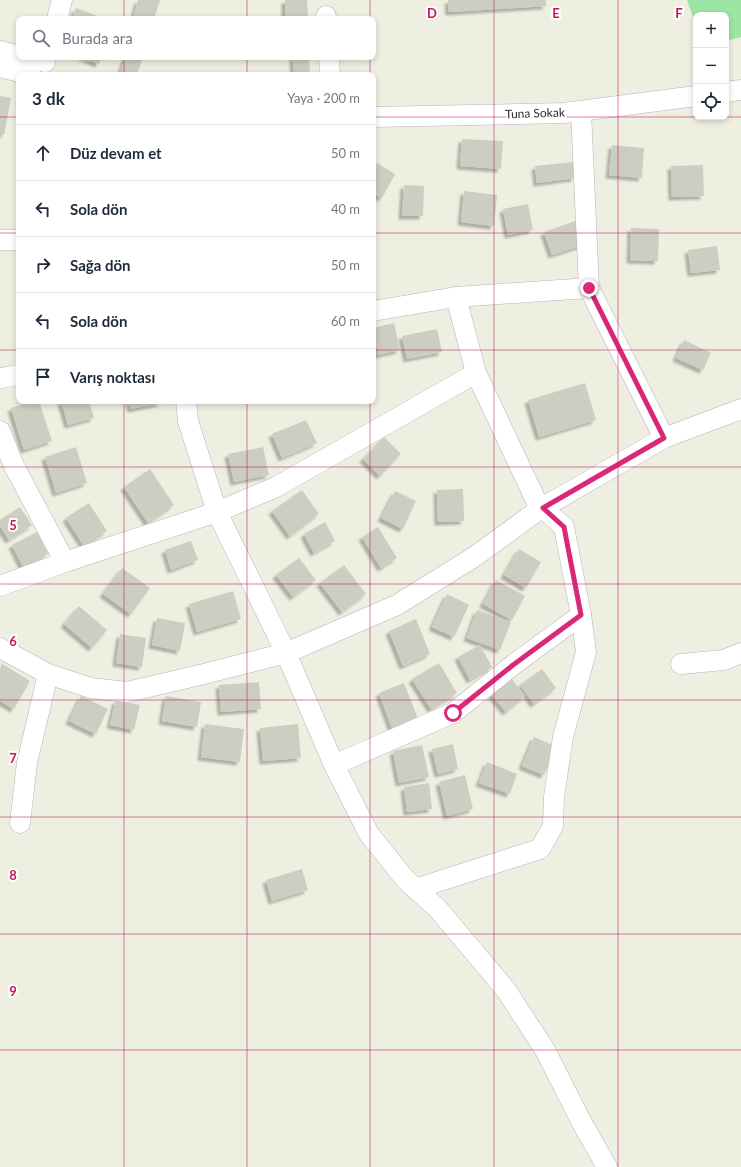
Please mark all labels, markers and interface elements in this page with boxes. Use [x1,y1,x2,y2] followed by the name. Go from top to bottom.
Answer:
[427,5,437,21] text: D
[552,5,560,21] text: E
[675,5,683,21] text: F
[693,12,729,120] map controls
[693,12,729,48] button: +
[16,16,376,60] search box
[30,27,52,49] icon: search
[62,29,133,47] text: Burada ara
[693,48,729,84] button: −
[693,84,729,120] button: locate
[32,88,65,109] text: 3 dk
[287,90,360,106] text: Yaya · 200 m
[505,104,566,122] street label: Tuna Sokak
[32,142,54,164] icon: ahead
[70,144,162,162] text: Düz devam et
[331,145,360,161] text: 50 m
[32,198,54,220] icon: left
[70,200,127,218] text: Sola dön
[331,201,360,217] text: 40 m
[32,254,54,276] icon: right
[70,256,131,274] text: Sağa dön
[331,257,360,273] text: 50 m
[580,279,598,297] route end
[32,310,54,332] icon: left
[70,312,127,330] text: Sola dön
[331,313,360,329] text: 60 m
[32,366,54,388] icon: arrive
[70,368,155,386] text: Varış noktası
[9,517,17,533] text: 5
[9,633,17,649] text: 6
[444,704,462,722] route start
[9,750,17,766] text: 7
[9,867,17,883] text: 8
[9,983,17,999] text: 9

